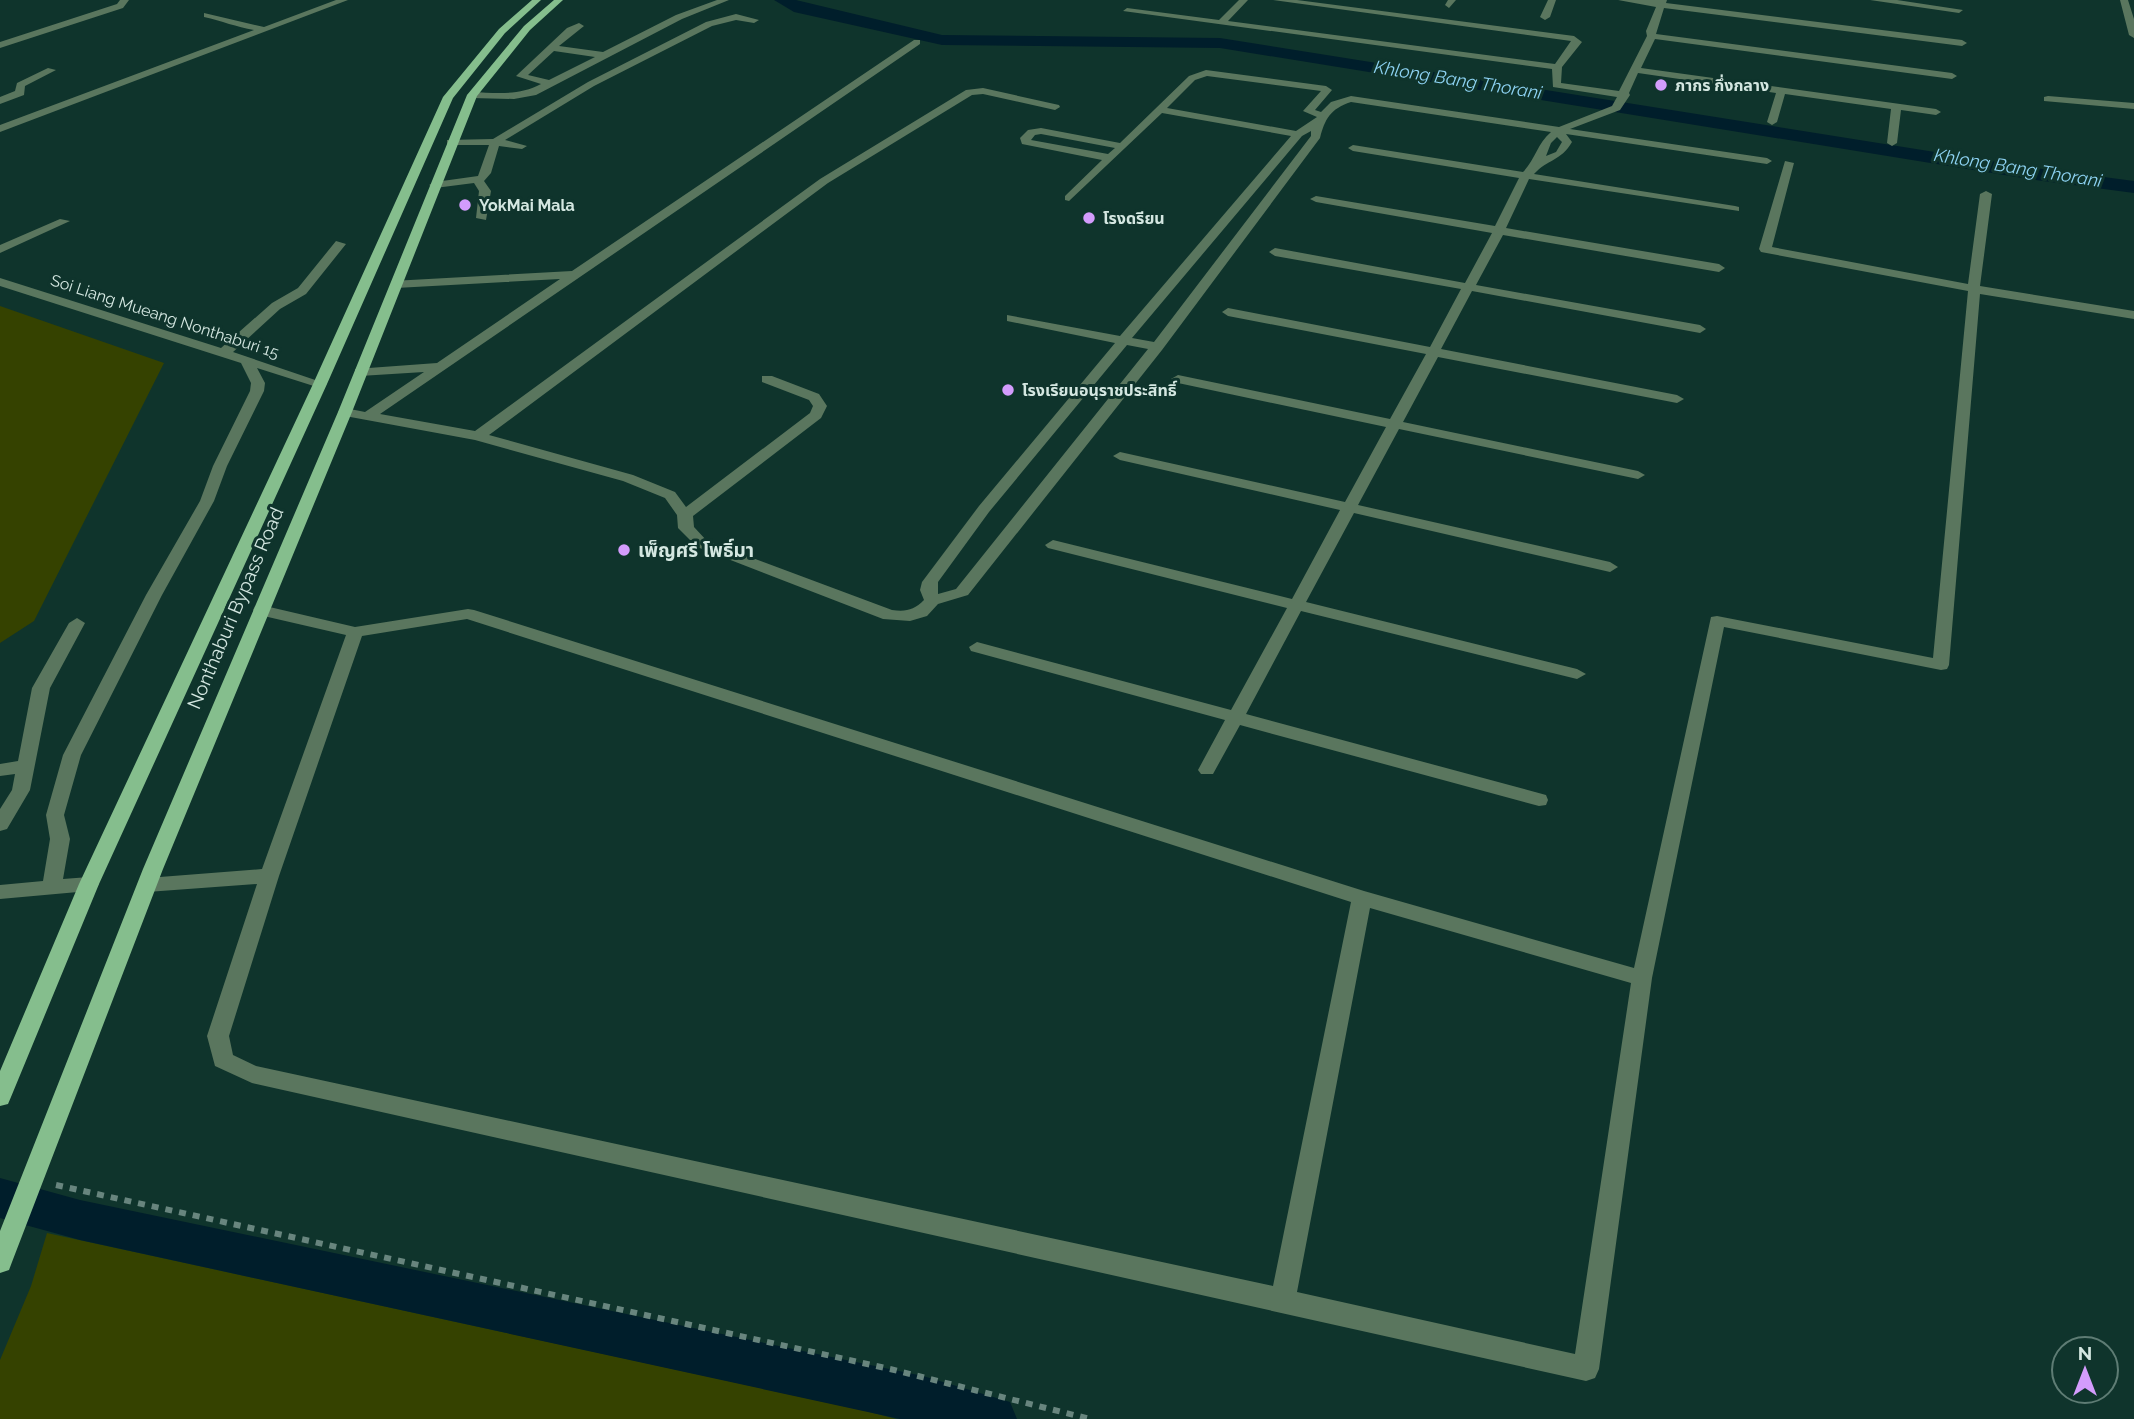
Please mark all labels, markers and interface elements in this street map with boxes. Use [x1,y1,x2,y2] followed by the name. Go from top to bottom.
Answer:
[1373,56,1545,103] water label: Khlong Bang Thorani
[1675,74,1769,95] place label: ภากร กึ่งกลาง
[1653,77,1669,93] marker: ภากร กึ่งกลาง
[1933,144,2105,191] water label: Khlong Bang Thorani
[479,196,575,215] place label: YokMai Mala
[457,197,473,213] marker: YokMai Mala
[1103,209,1165,228] place label: โรงดรียน
[1081,210,1097,226] marker: โรงดรียน
[48,270,282,363] street label: Soi Liang Mueang Nonthaburi 15
[1022,380,1178,400] place label: โรงเรียนอนุราชประสิทธิ์
[1000,382,1016,398] marker: โรงเรียนอนุราชประสิทธิ์
[182,504,288,712] street label: Nonthaburi Bypass Road
[638,538,754,561] place label: เพ็ญศรี โพธิ์มา
[616,542,632,558] marker: เพ็ญศรี โพธิ์มา
[2050,1335,2120,1405] north arrow
[2078,1342,2092,1364] text: N

